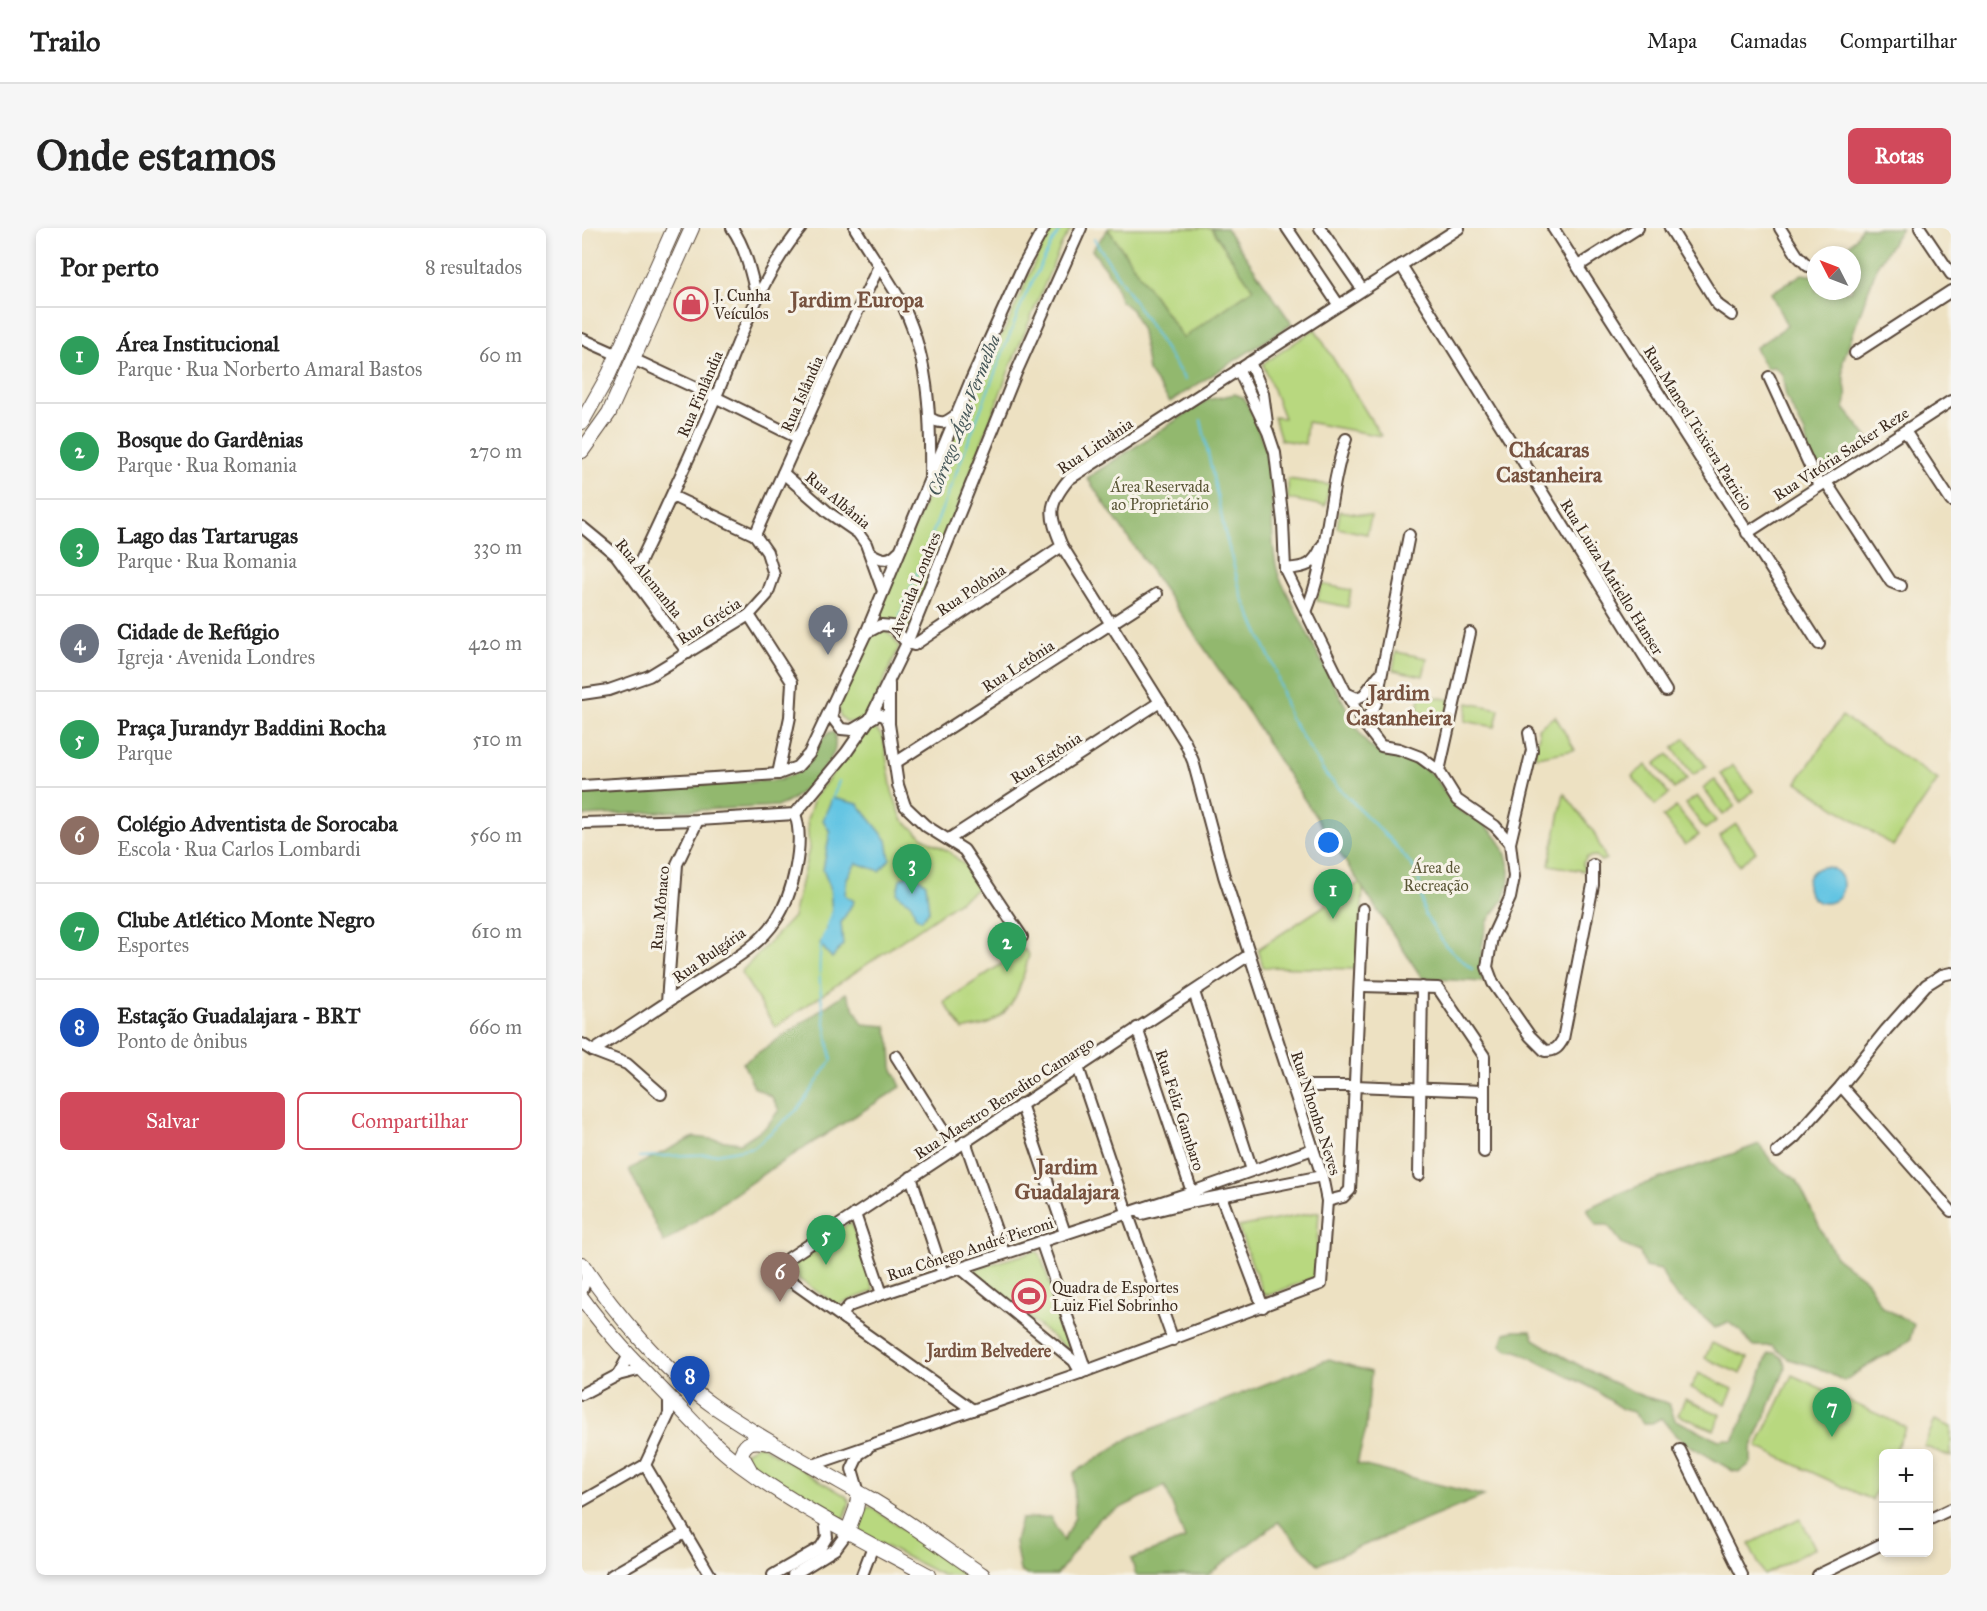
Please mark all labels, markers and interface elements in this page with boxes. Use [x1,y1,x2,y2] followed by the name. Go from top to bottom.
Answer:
[30,24,100,59] text: Trailo
[1647,28,1697,54] text: Mapa
[1730,28,1807,54] text: Camadas
[1840,28,1957,54] text: Compartilhar
[1848,128,1951,184] button: Rotas
[36,130,276,182] text: Onde estamos
[1807,246,1861,300] north arrow
[60,251,159,283] text: Por perto
[425,255,522,279] text: 8 resultados
[673,286,709,322] shop icon: J. Cunha Veículos
[712,286,771,323] place label: J. Cunha Veículos
[787,286,924,314] district label: Jardim Europa
[117,330,279,357] text: Área Institucional
[921,330,1005,499] water label: Córrego Água Vermelha
[1640,342,1756,514] street label: Rua Manoel Teixiera Patricio
[76,343,83,367] text: 1
[479,343,522,367] text: 60 m
[673,348,727,440] street label: Rua Finlândia
[777,353,827,435] street label: Rua Islândia
[117,357,422,381] text: Parque · Rua Norberto Amaral Bastos
[1770,403,1913,505] street label: Rua Vitória Sacker Reze
[1054,414,1136,478] street label: Rua Lituânia
[117,426,303,453] text: Bosque do Gardênias
[1496,436,1603,488] district label: Chácaras Castanheira
[75,439,84,463] text: 2
[469,439,522,463] text: 270 m
[117,453,297,477] text: Parque · Rua Romania
[802,467,875,533] street label: Rua Albânia
[1109,476,1210,514] park label: Área Reservada ao Proprietário
[1556,496,1668,658] street label: Rua Luiza Matiello Hanser
[117,522,298,549] text: Lago das Tartarugas
[885,529,945,640] street label: Avenida Londres
[76,535,84,559] text: 3
[473,535,522,559] text: 330 m
[611,535,687,621] street label: Rua Alemanha
[117,549,297,573] text: Parque · Rua Romania
[933,560,1009,620] street label: Rua Polônia
[674,593,745,649] street label: Rua Grécia
[808,606,848,655] pin: 4
[117,618,279,645] text: Cidade de Refúgio
[74,631,85,655] text: 4
[468,631,522,655] text: 420 m
[978,636,1058,696] street label: Rua Letônia
[117,645,315,669] text: Igreja · Avenida Londres
[1346,679,1453,731] district label: Jardim Castanheira
[117,714,386,741] text: Praça Jurandyr Baddini Rocha
[75,727,84,751] text: 5
[472,727,522,751] text: 510 m
[1007,728,1085,788] street label: Rua Estônia
[117,741,173,765] text: Parque
[117,810,398,837] text: Colégio Adventista de Sorocaba
[74,823,85,847] text: 6
[470,823,522,847] text: 560 m
[1314,828,1343,857] your location
[117,837,361,861] text: Escola · Rua Carlos Lombardi
[892,844,932,894] pin: 3
[1403,857,1469,895] park label: Área de Recreação
[647,865,673,951] street label: Rua Mônaco
[1314,870,1353,919] pin: 1
[117,906,375,933] text: Clube Atlético Monte Negro
[74,919,85,943] text: 7
[471,919,522,943] text: 610 m
[988,922,1026,972] pin: 2
[669,923,750,988] street label: Rua Bulgária
[117,933,189,957] text: Esportes
[117,1002,360,1029] text: Estação Guadalajara - BRT
[74,1015,85,1039] text: 8
[469,1015,522,1039] text: 660 m
[117,1029,247,1053] text: Ponto de ônibus
[911,1033,1098,1164] street label: Rua Maestro Benedito Camargo
[1151,1047,1209,1173] street label: Rua Feliz Gambaro
[1287,1049,1345,1178] street label: Rua Nhonho Neves
[60,1092,285,1150] button: Salvar
[297,1092,522,1150] button: Compartilhar
[1015,1153,1120,1205] district label: Jardim Guadalajara
[884,1213,1057,1286] street label: Rua Cônego André Pieroni
[806,1216,846,1265] pin: 5
[760,1252,800,1302] pin: 6
[1011,1278,1047,1314] sports icon: Quadra de Esportes Luiz Fiel Sobrinho
[1052,1278,1179,1315] place label: Quadra de Esportes Luiz Fiel Sobrinho
[925,1340,1052,1363] district label: Jardim Belvedere
[670,1356,710,1406] pin: 8
[1812,1388,1852,1437] pin: 7
[1879,1449,1933,1557] map controls
[1879,1449,1933,1503] button: +
[1879,1503,1933,1557] button: −

